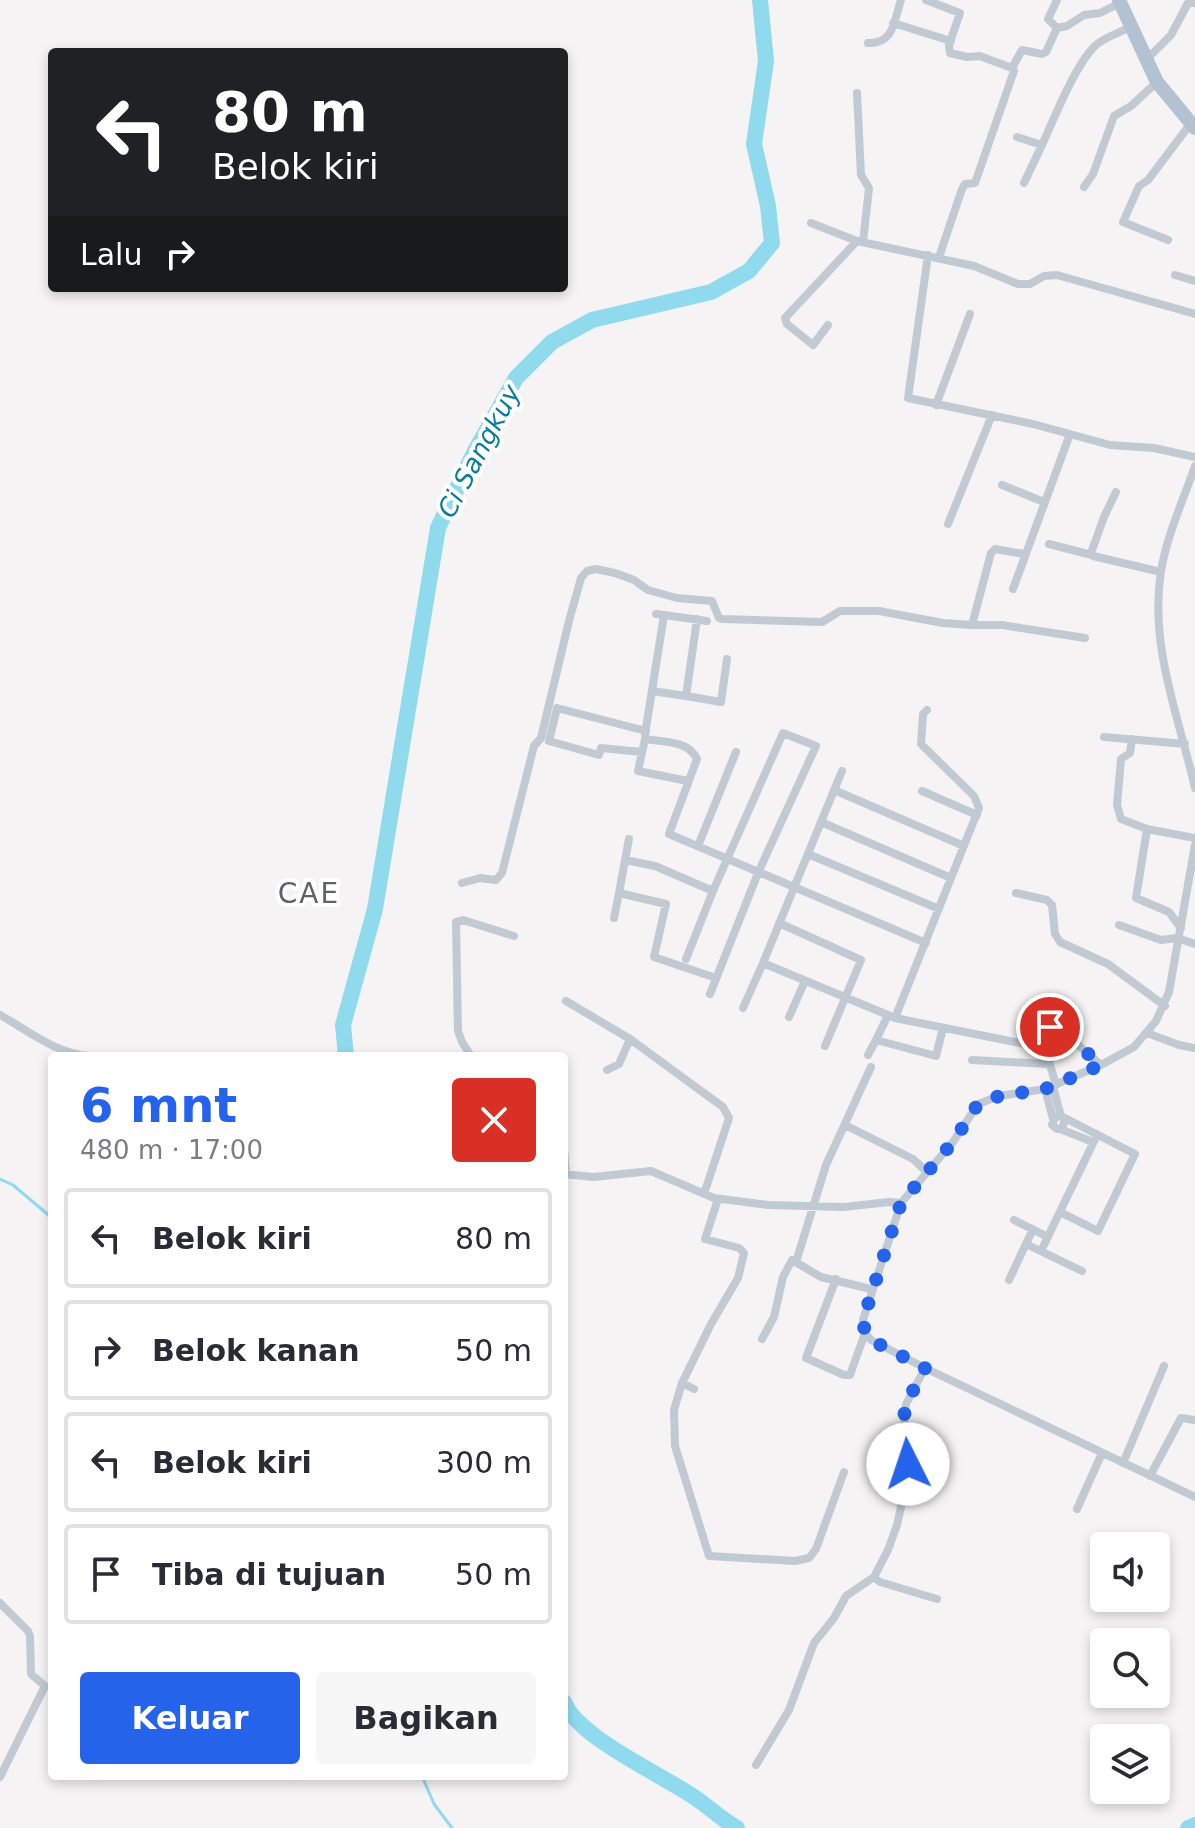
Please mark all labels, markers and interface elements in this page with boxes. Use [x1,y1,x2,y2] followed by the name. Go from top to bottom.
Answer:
[212,79,368,144] text: 80 m
[80,80,184,184] icon: left
[212,146,379,187] text: Belok kiri
[158,232,202,276] icon: right
[80,237,142,272] text: Lalu
[431,379,527,522] water label: Ci Sangkuy
[278,877,340,910] district label: CAE
[1016,993,1084,1061] pin
[1028,1005,1072,1049] icon: arrive
[80,1077,237,1133] text: 6 mnt
[452,1078,536,1162] button: close
[80,1135,263,1165] text: 480 m · 17:00
[84,1216,128,1260] icon: left
[152,1221,312,1256] text: Belok kiri
[455,1221,532,1256] text: 80 m
[84,1328,128,1372] icon: right
[152,1333,360,1368] text: Belok kanan
[455,1333,532,1368] text: 50 m
[866,1422,950,1506] position arrow
[84,1440,128,1484] icon: left
[152,1445,312,1480] text: Belok kiri
[436,1445,532,1480] text: 300 m
[1090,1532,1170,1804] map controls
[1090,1532,1170,1612] button: sound
[84,1552,128,1596] icon: arrive
[152,1557,386,1592] text: Tiba di tujuan
[455,1557,532,1592] text: 50 m
[1090,1628,1170,1708] button: search
[80,1672,300,1764] button: Keluar
[316,1672,536,1764] button: Bagikan
[1090,1724,1170,1804] button: layers

